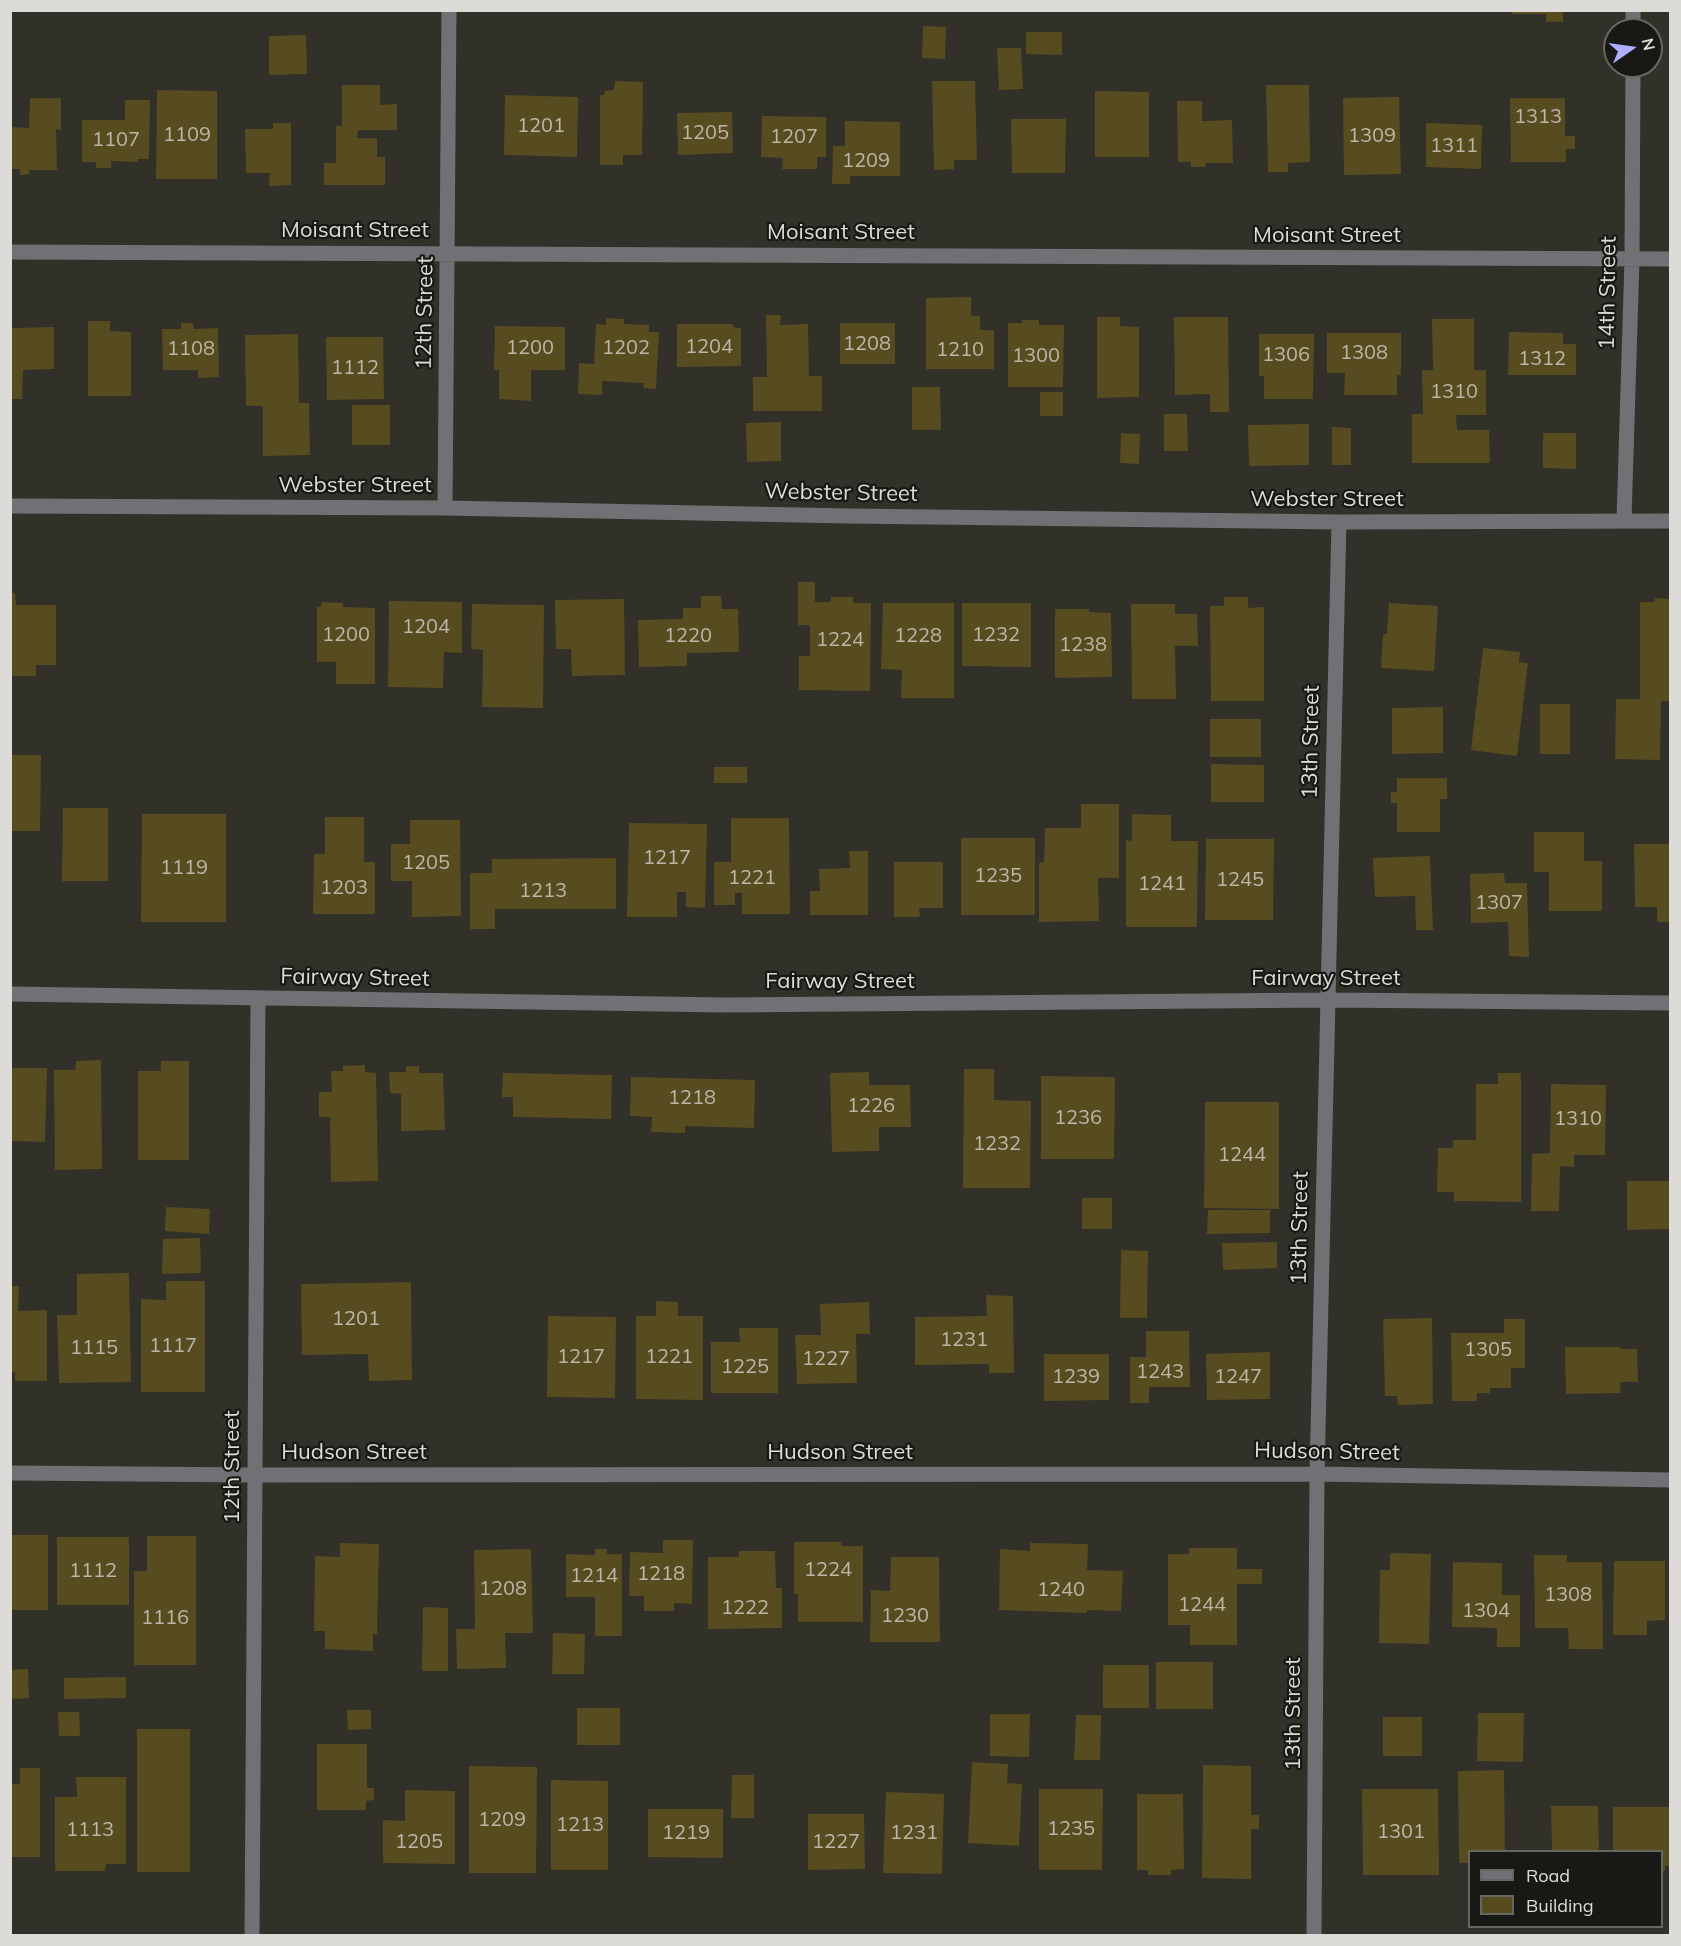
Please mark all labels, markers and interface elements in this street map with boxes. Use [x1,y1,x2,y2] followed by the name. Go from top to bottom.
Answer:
[1603,18,1663,78] north arrow
[1637,36,1660,53] text: N
[1514,105,1562,129] house number: 1313
[517,114,565,138] house number: 1201
[681,121,729,145] house number: 1205
[163,123,211,147] house number: 1109
[1348,124,1396,148] house number: 1309
[770,125,818,149] house number: 1207
[92,128,140,152] house number: 1107
[1430,134,1478,158] house number: 1311
[842,149,890,173] house number: 1209
[281,217,429,243] street label: Moisant Street
[767,219,915,245] street label: Moisant Street
[1253,222,1401,248] street label: Moisant Street
[1594,236,1622,350] street label: 14th Street
[411,256,439,370] street label: 12th Street
[843,332,891,356] house number: 1208
[685,335,733,359] house number: 1204
[506,336,554,360] house number: 1200
[602,336,650,360] house number: 1202
[167,337,215,361] house number: 1108
[936,338,984,362] house number: 1210
[1340,341,1388,365] house number: 1308
[1262,343,1310,367] house number: 1306
[1012,344,1060,368] house number: 1300
[1518,347,1566,371] house number: 1312
[331,356,379,380] house number: 1112
[1430,380,1478,404] house number: 1310
[278,472,432,498] street label: Webster Street
[764,478,918,508] street label: Webster Street
[1250,486,1404,512] street label: Webster Street
[402,615,450,639] house number: 1204
[322,623,370,647] house number: 1200
[972,623,1020,647] house number: 1232
[664,624,712,648] house number: 1220
[894,624,942,648] house number: 1228
[816,628,864,652] house number: 1224
[1059,633,1107,657] house number: 1238
[1297,685,1325,799] street label: 13th Street
[643,846,691,870] house number: 1217
[402,851,450,875] house number: 1205
[160,856,208,880] house number: 1119
[974,864,1022,888] house number: 1235
[728,866,776,890] house number: 1221
[1216,868,1264,892] house number: 1245
[1138,872,1186,896] house number: 1241
[320,876,368,900] house number: 1203
[519,879,567,903] house number: 1213
[1475,891,1523,915] house number: 1307
[280,963,430,993] street label: Fairway Street
[1251,965,1401,991] street label: Fairway Street
[765,968,915,994] street label: Fairway Street
[668,1086,716,1110] house number: 1218
[847,1094,895,1118] house number: 1226
[1054,1106,1102,1130] house number: 1236
[1554,1107,1602,1131] house number: 1310
[973,1132,1021,1156] house number: 1232
[1218,1143,1266,1167] house number: 1244
[1286,1171,1314,1285] street label: 13th Street
[332,1307,380,1331] house number: 1201
[940,1328,988,1352] house number: 1231
[149,1334,197,1358] house number: 1117
[70,1336,118,1360] house number: 1115
[1464,1338,1512,1362] house number: 1305
[557,1345,605,1369] house number: 1217
[645,1345,693,1369] house number: 1221
[802,1347,850,1371] house number: 1227
[721,1355,769,1379] house number: 1225
[1136,1360,1184,1384] house number: 1243
[1052,1365,1100,1389] house number: 1239
[1214,1365,1262,1389] house number: 1247
[219,1410,245,1524] street label: 12th Street
[1254,1438,1400,1466] street label: Hudson Street
[281,1439,427,1465] street label: Hudson Street
[767,1439,913,1465] street label: Hudson Street
[804,1558,852,1582] house number: 1224
[69,1559,117,1583] house number: 1112
[637,1562,685,1586] house number: 1218
[570,1564,618,1588] house number: 1214
[479,1577,527,1601] house number: 1208
[1037,1578,1085,1602] house number: 1240
[1544,1583,1592,1607] house number: 1308
[1178,1593,1226,1617] house number: 1244
[721,1596,769,1620] house number: 1222
[1462,1599,1510,1623] house number: 1304
[881,1604,929,1628] house number: 1230
[141,1606,189,1630] house number: 1116
[1280,1657,1306,1771] street label: 13th Street
[478,1808,526,1832] house number: 1209
[556,1813,604,1837] house number: 1213
[1047,1817,1095,1841] house number: 1235
[66,1818,114,1842] house number: 1113
[1377,1820,1425,1844] house number: 1301
[662,1821,710,1845] house number: 1219
[890,1821,938,1845] house number: 1231
[395,1830,443,1854] house number: 1205
[812,1830,860,1854] house number: 1227
[1468,1850,1663,1928] legend
[1526,1864,1570,1887] text: Road
[1526,1894,1594,1917] text: Building

